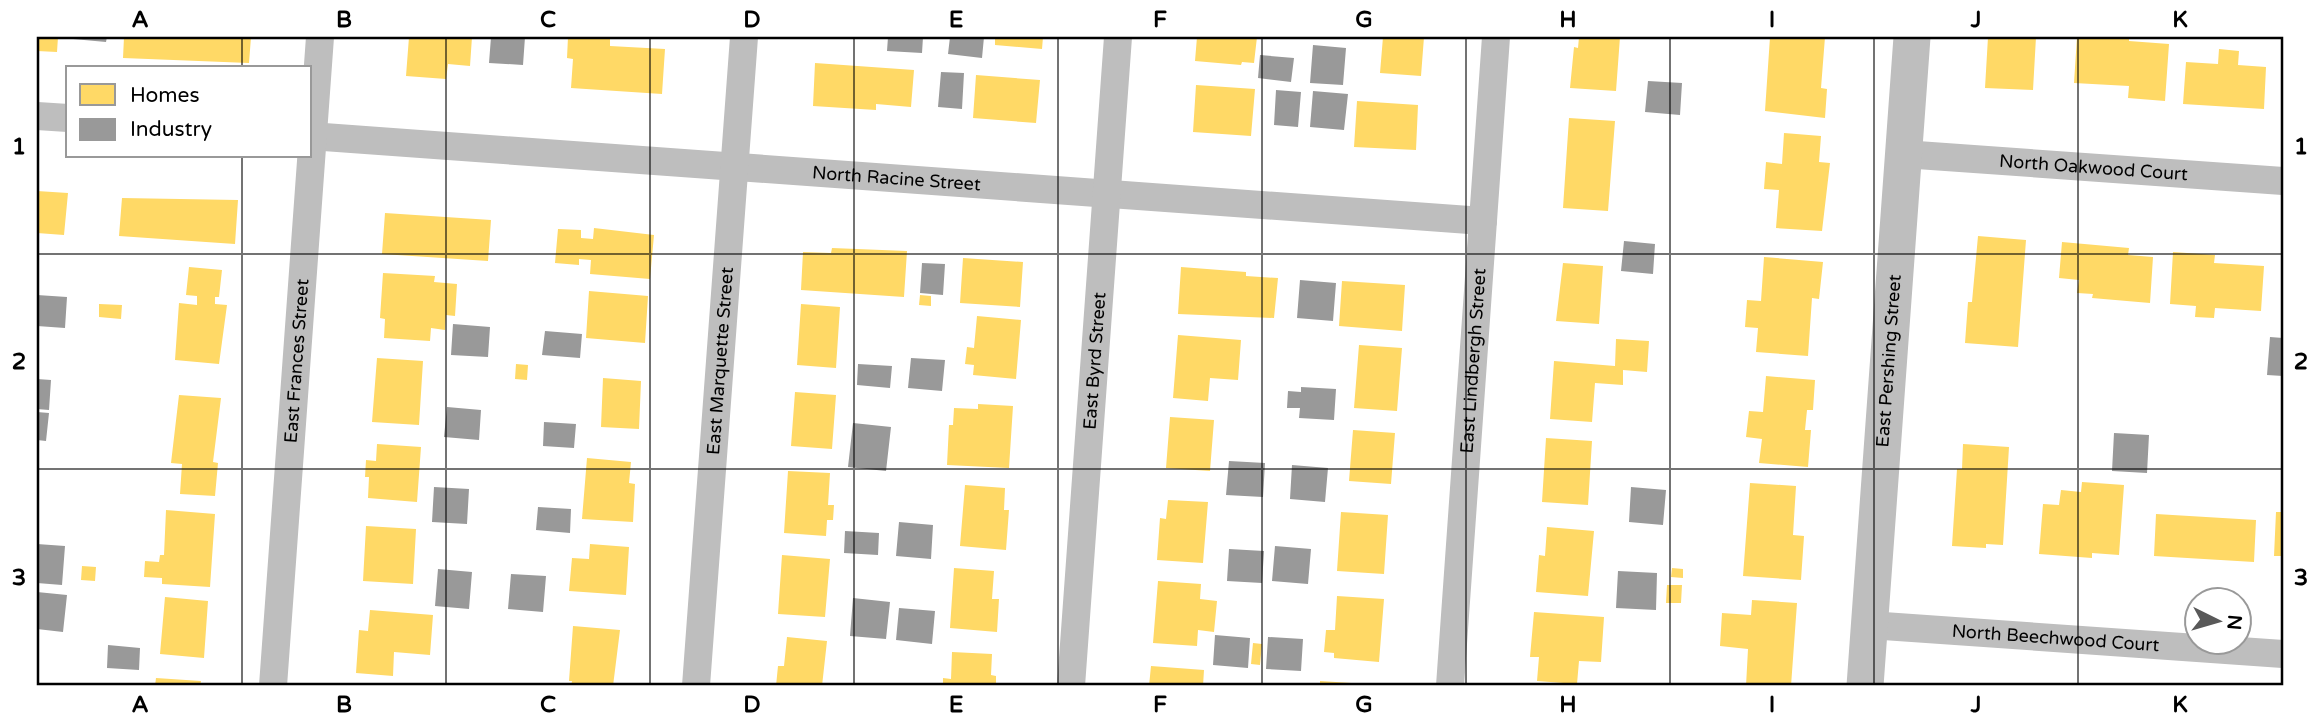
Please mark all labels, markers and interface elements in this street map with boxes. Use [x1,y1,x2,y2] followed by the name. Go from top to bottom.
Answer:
[131,6,149,34] text: A
[336,6,352,34] text: B
[540,6,556,34] text: C
[743,6,761,34] text: D
[949,6,963,34] text: E
[1153,6,1167,34] text: F
[1355,6,1373,34] text: G
[1559,6,1577,34] text: H
[1769,6,1775,34] text: I
[1970,6,1981,34] text: J
[2172,6,2188,34] text: K
[66,66,312,158] legend
[130,83,200,108] text: Homes
[130,117,212,142] text: Industry
[12,133,26,161] text: 1
[2294,133,2308,161] text: 1
[1998,150,2189,185] street label: North Oakwood Court
[811,161,982,196] street label: North Racine Street
[702,266,738,456] street label: East Marquette Street
[1456,267,1491,454] street label: East Lindbergh Street
[1871,274,1906,448] street label: East Pershing Street
[280,278,313,444] street label: East Frances Street
[1079,291,1111,430] street label: East Byrd Street
[12,348,26,376] text: 2
[2294,348,2308,376] text: 2
[12,564,26,592] text: 3
[2294,564,2308,592] text: 3
[2184,586,2254,656] north arrow
[2222,614,2246,631] text: N
[1951,620,2160,656] street label: North Beechwood Court
[131,691,149,719] text: A
[336,691,352,719] text: B
[540,691,556,719] text: C
[743,691,761,719] text: D
[949,691,963,719] text: E
[1153,691,1167,719] text: F
[1355,691,1373,719] text: G
[1559,691,1577,719] text: H
[1769,691,1775,719] text: I
[1970,691,1981,719] text: J
[2172,691,2188,719] text: K

